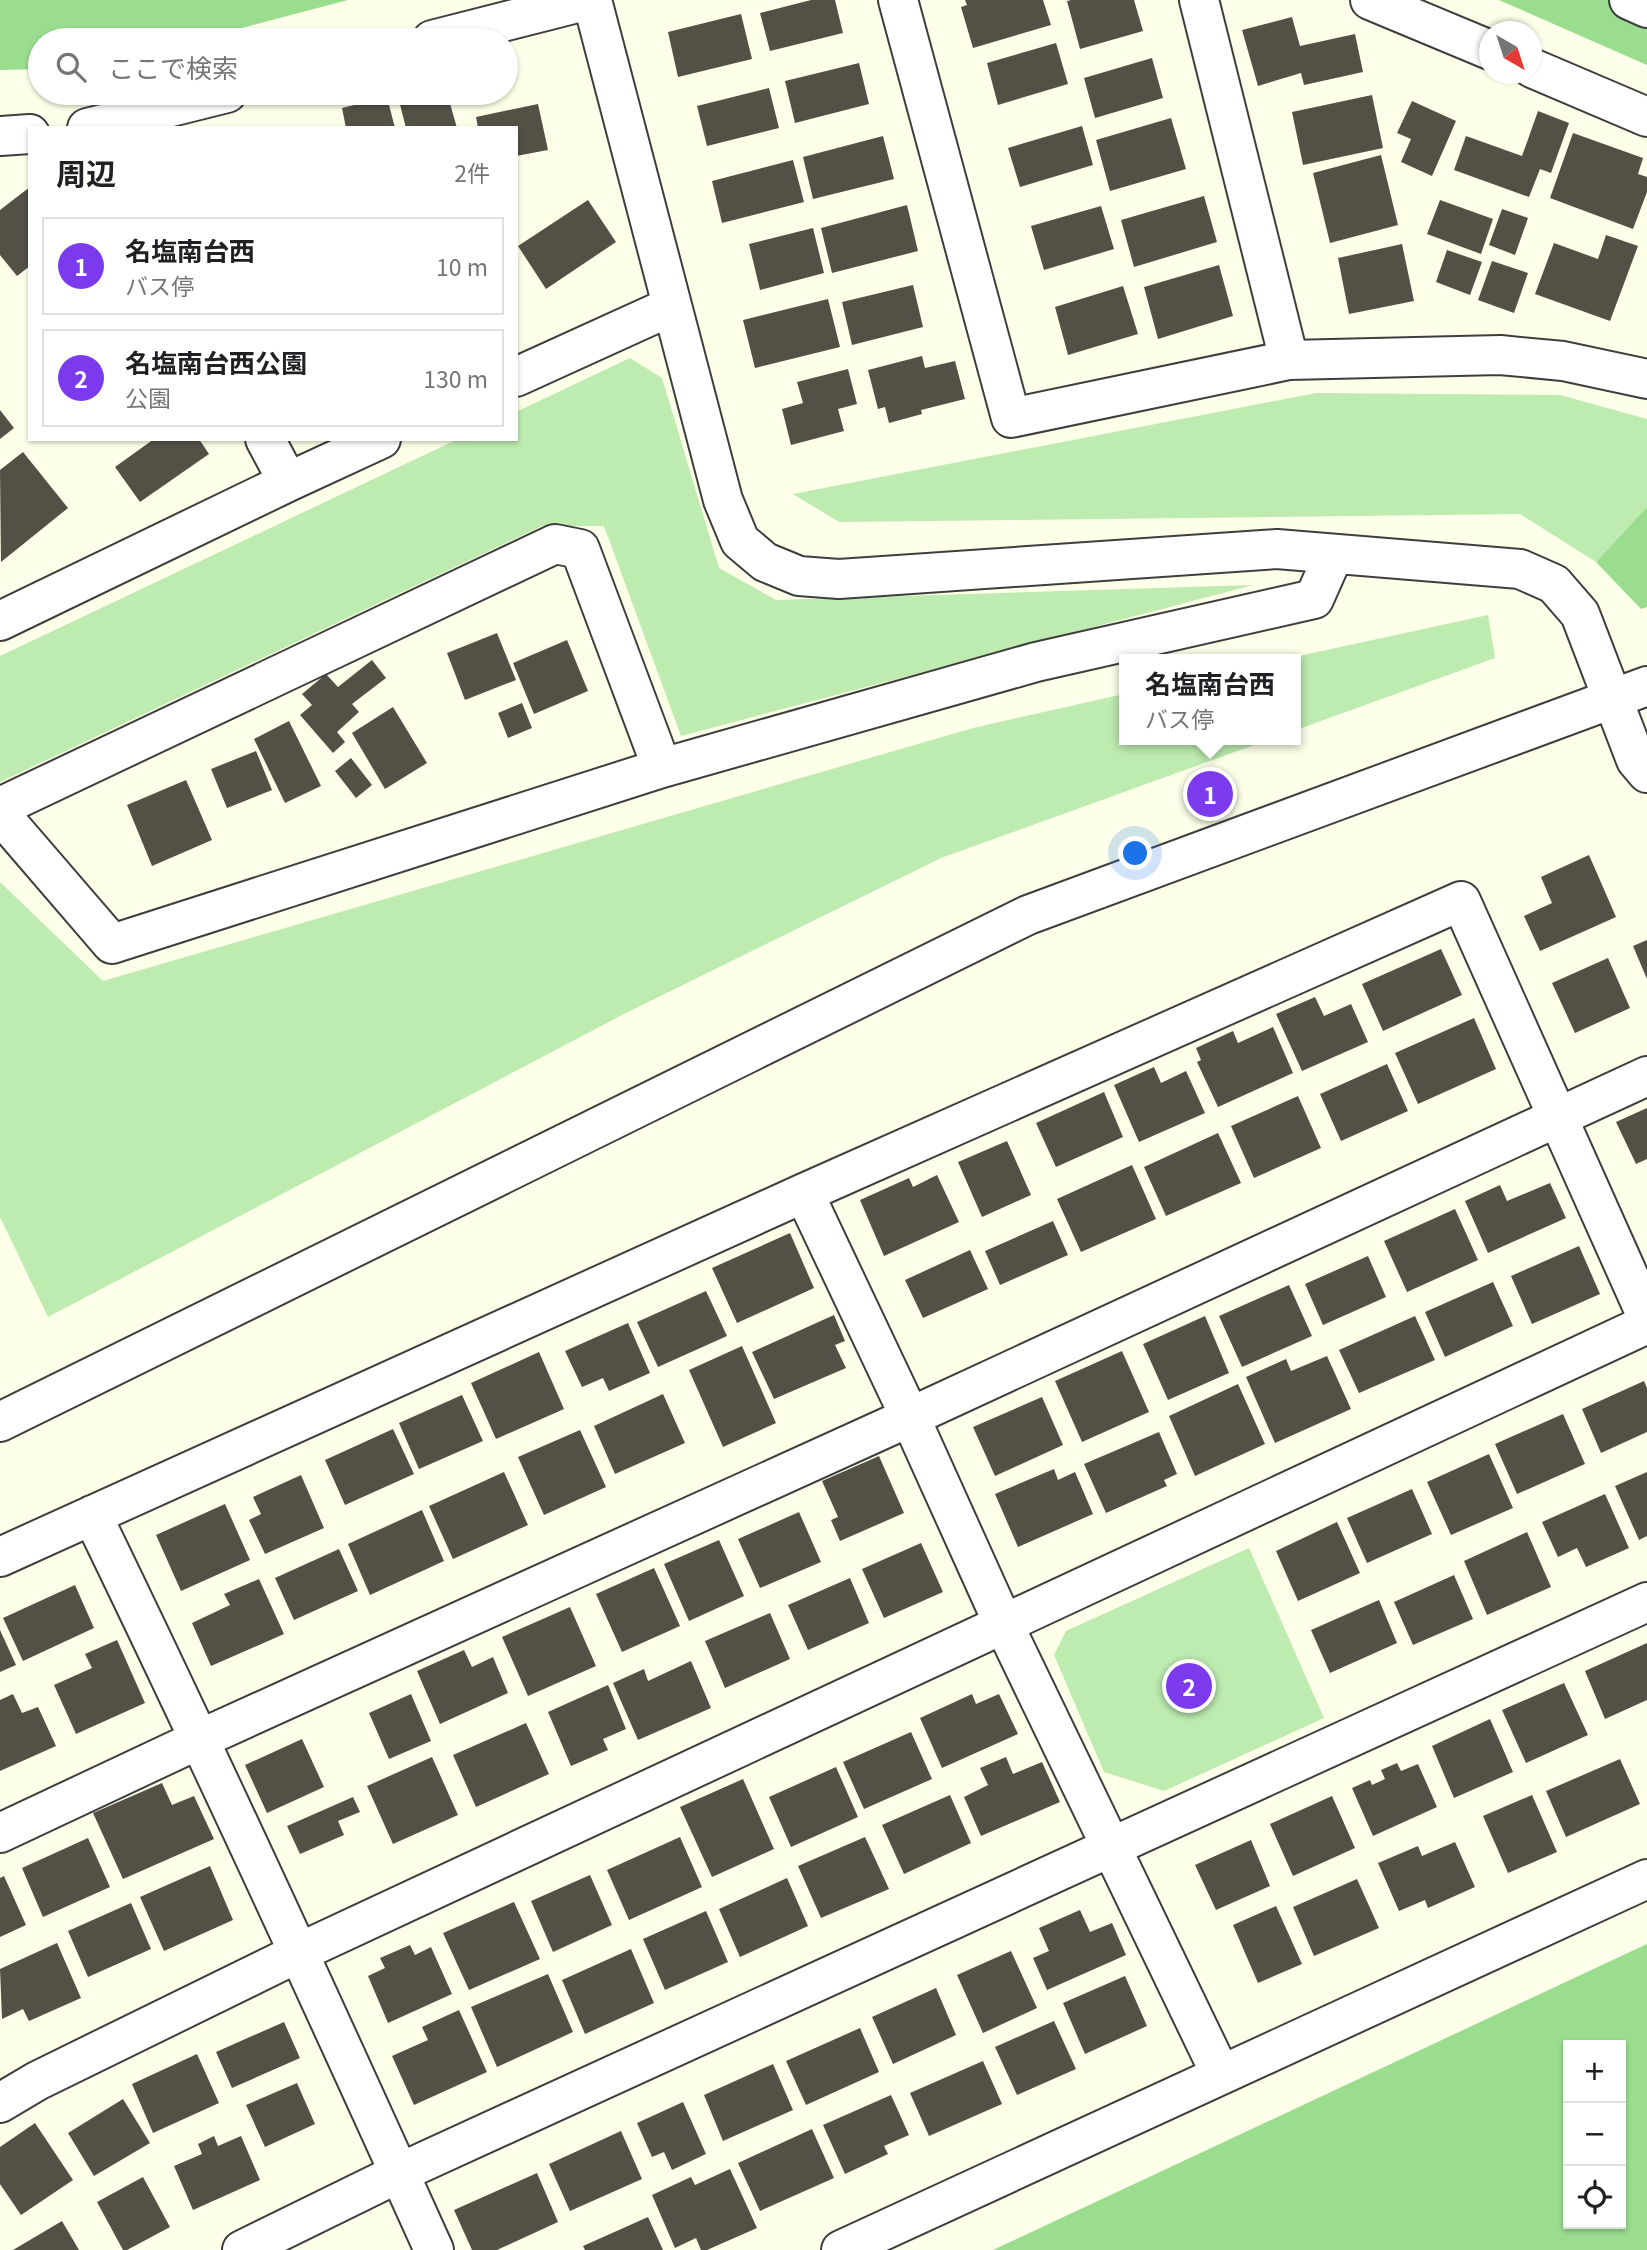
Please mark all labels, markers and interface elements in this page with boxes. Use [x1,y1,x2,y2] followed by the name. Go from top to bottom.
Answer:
[1479,21,1542,84] north arrow
[28,28,518,105] search box
[52,48,90,86] icon: search
[108,48,238,85] text: ここで検索
[56,150,116,194] text: 周辺
[454,155,490,189] text: 2件
[125,231,255,268] text: 名塩南台西
[74,249,88,283] text: 1
[436,249,488,283] text: 10 m
[125,268,194,302] text: バス停
[125,343,307,380] text: 名塩南台西公園
[74,361,88,395] text: 2
[423,361,488,395] text: 130 m
[125,380,171,414] text: 公園
[1119,654,1301,745] popup
[1145,664,1275,701] text: 名塩南台西
[1145,701,1214,735] text: バス停
[1187,768,1233,820] pin: 1
[1118,836,1152,870] your location
[1166,1660,1212,1712] pin: 2
[1563,2040,1626,2229] map controls
[1563,2040,1626,2103] button: +
[1563,2103,1626,2166] button: −
[1563,2166,1626,2229] button: locate

